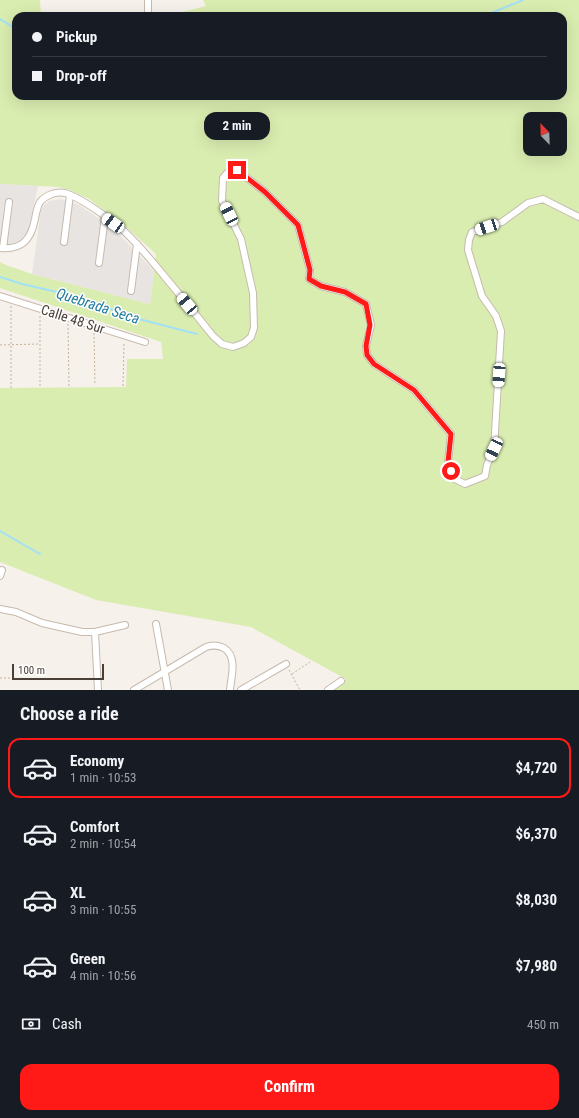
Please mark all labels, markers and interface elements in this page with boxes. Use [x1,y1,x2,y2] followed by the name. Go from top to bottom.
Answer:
[56,28,97,46] text: Pickup
[56,67,107,85] text: Drop-off
[204,112,270,140] callout: 2 min
[523,112,567,156] north arrow
[523,112,567,156] map controls
[223,118,251,133] text: 2 min
[228,161,246,179] route end
[218,201,240,227] car
[100,211,126,235] car
[474,218,500,236] car
[54,284,142,328] water label: Quebrada Seca
[175,291,199,317] car
[39,301,107,337] street label: Calle 48 Sur
[492,363,506,387] car
[483,436,505,462] car
[442,462,460,480] route start
[12,662,104,681] scale bar
[18,664,45,677] text: 100 m
[20,703,119,724] text: Choose a ride
[22,750,58,786] icon: car
[70,752,124,770] text: Economy
[515,759,557,777] text: $4,720
[70,770,136,785] text: 1 min · 10:53
[22,816,58,852] icon: car
[70,818,119,836] text: Comfort
[515,825,557,843] text: $6,370
[70,836,136,851] text: 2 min · 10:54
[22,882,58,918] icon: car
[70,884,86,902] text: XL
[515,891,557,909] text: $8,030
[70,902,136,917] text: 3 min · 10:55
[22,948,58,984] icon: car
[70,950,105,968] text: Green
[515,957,557,975] text: $7,980
[70,968,136,983] text: 4 min · 10:56
[20,1013,42,1035] icon: cash
[52,1015,82,1033] text: Cash
[527,1017,559,1032] text: 450 m
[20,1064,559,1110] button: Confirm

